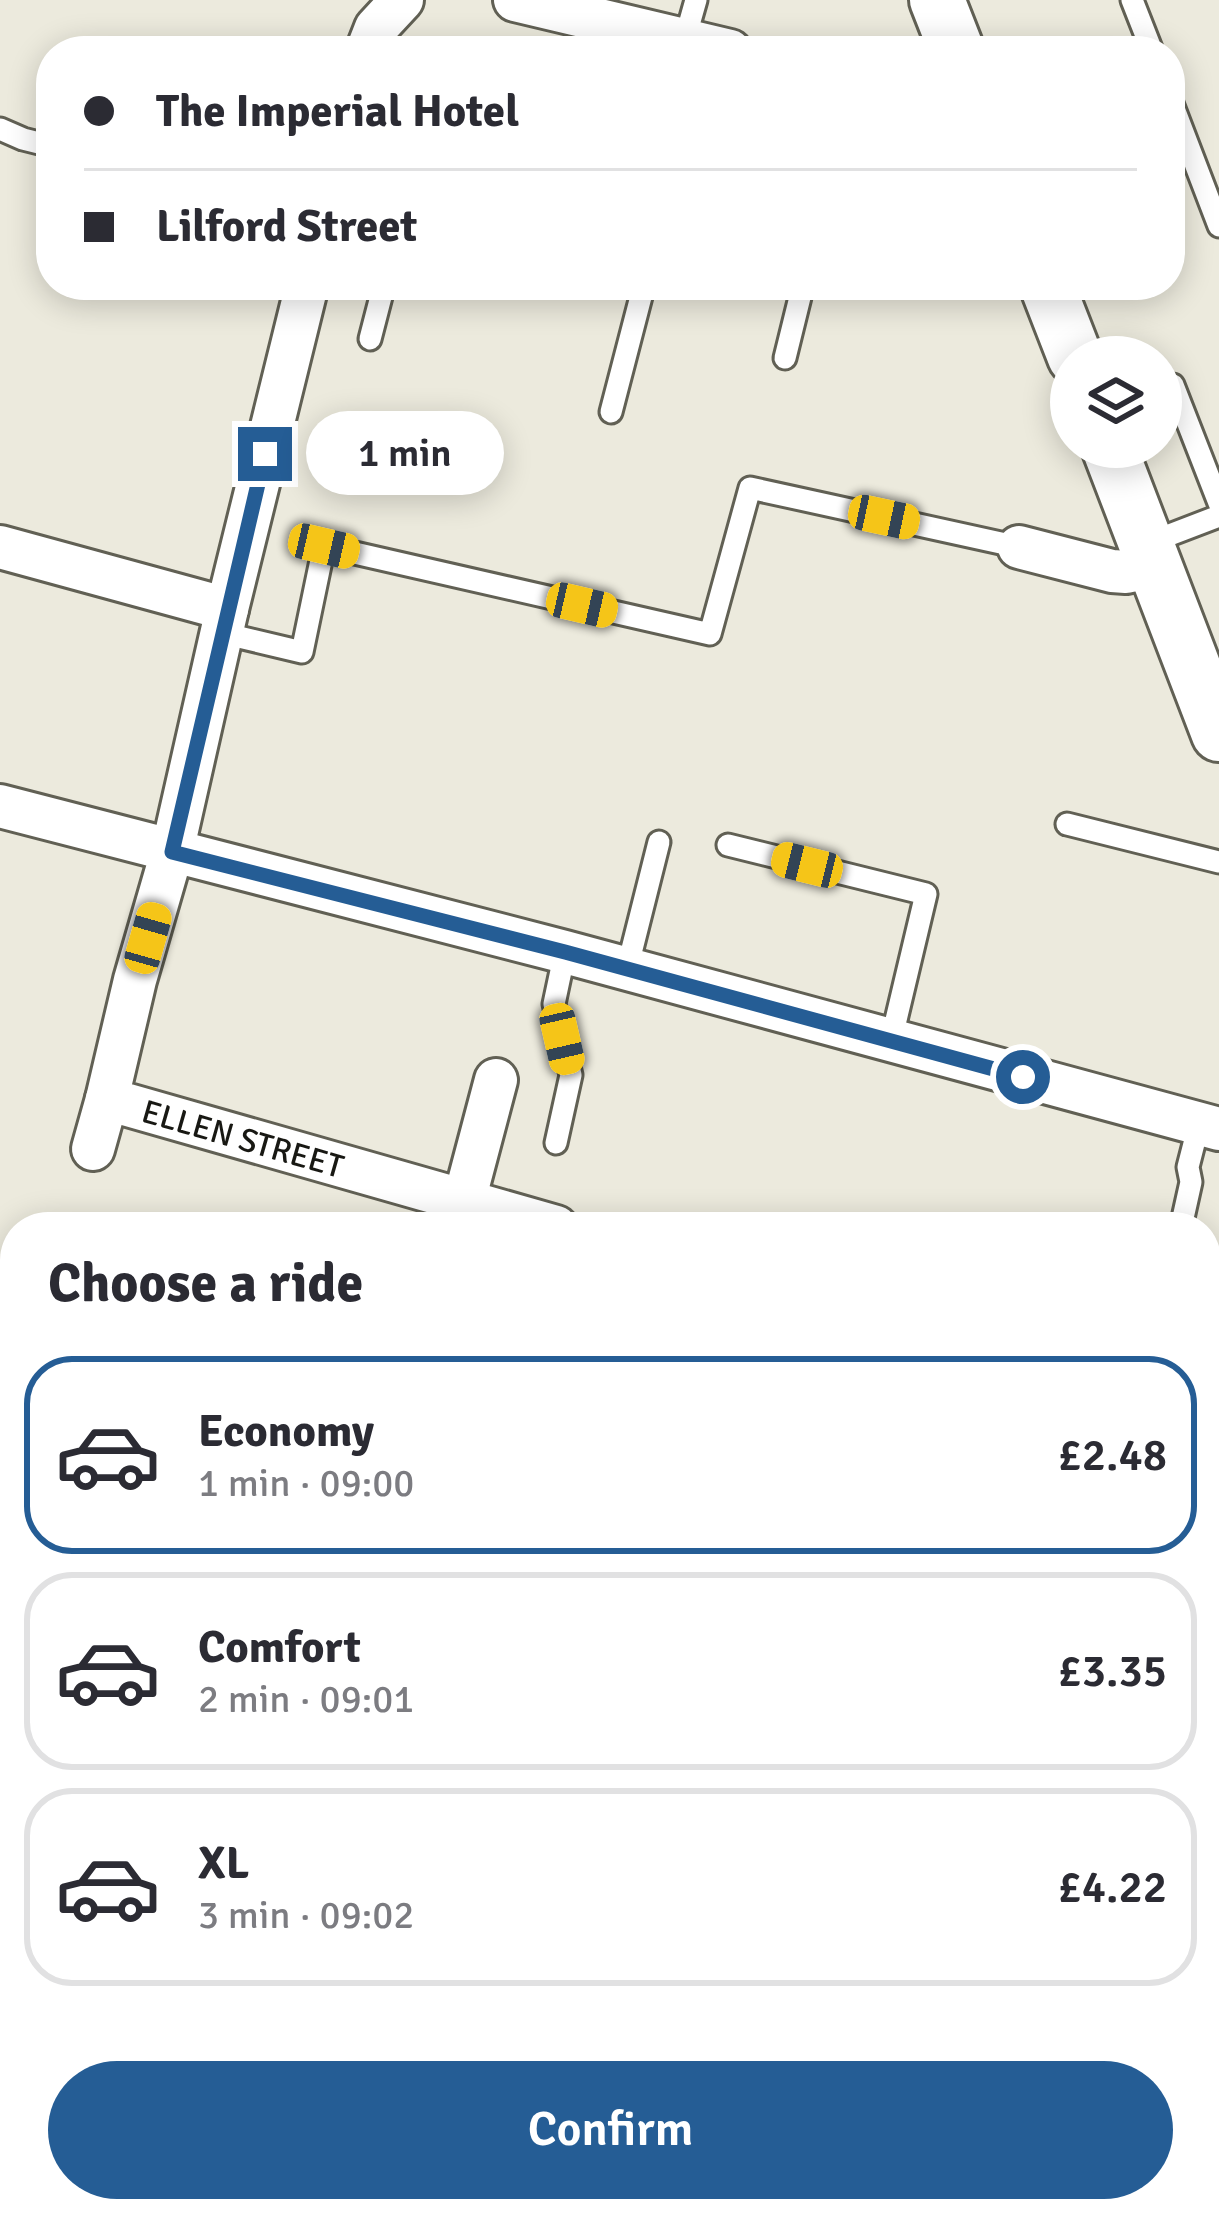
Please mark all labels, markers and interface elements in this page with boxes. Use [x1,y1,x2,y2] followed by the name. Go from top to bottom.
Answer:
[156,84,519,139] text: The Imperial Hotel
[156,199,417,254] text: Lilford Street
[1050,336,1182,468] map controls
[1050,336,1182,468] button: layers
[307,412,505,496] callout: 1 min
[238,427,292,481] route end
[358,429,452,477] text: 1 min
[845,492,923,542] car
[285,520,363,572] car
[543,579,621,631] car
[768,839,846,891] car
[121,898,175,978] car
[536,1000,588,1078] car
[996,1050,1050,1104] route start
[137,1091,348,1188] street label: ELLEN STREET
[48,1250,363,1317] text: Choose a ride
[54,1401,162,1509] icon: car
[198,1404,374,1459] text: Economy
[1057,1428,1167,1483] text: £2.48
[198,1459,414,1507] text: 1 min · 09:00
[54,1617,162,1725] icon: car
[198,1620,361,1675] text: Comfort
[1057,1644,1167,1699] text: £3.35
[198,1675,414,1723] text: 2 min · 09:01
[54,1833,162,1941] icon: car
[198,1836,249,1891] text: XL
[1057,1860,1167,1915] text: £4.22
[198,1891,414,1939] text: 3 min · 09:02
[48,2061,1173,2199] button: Confirm

